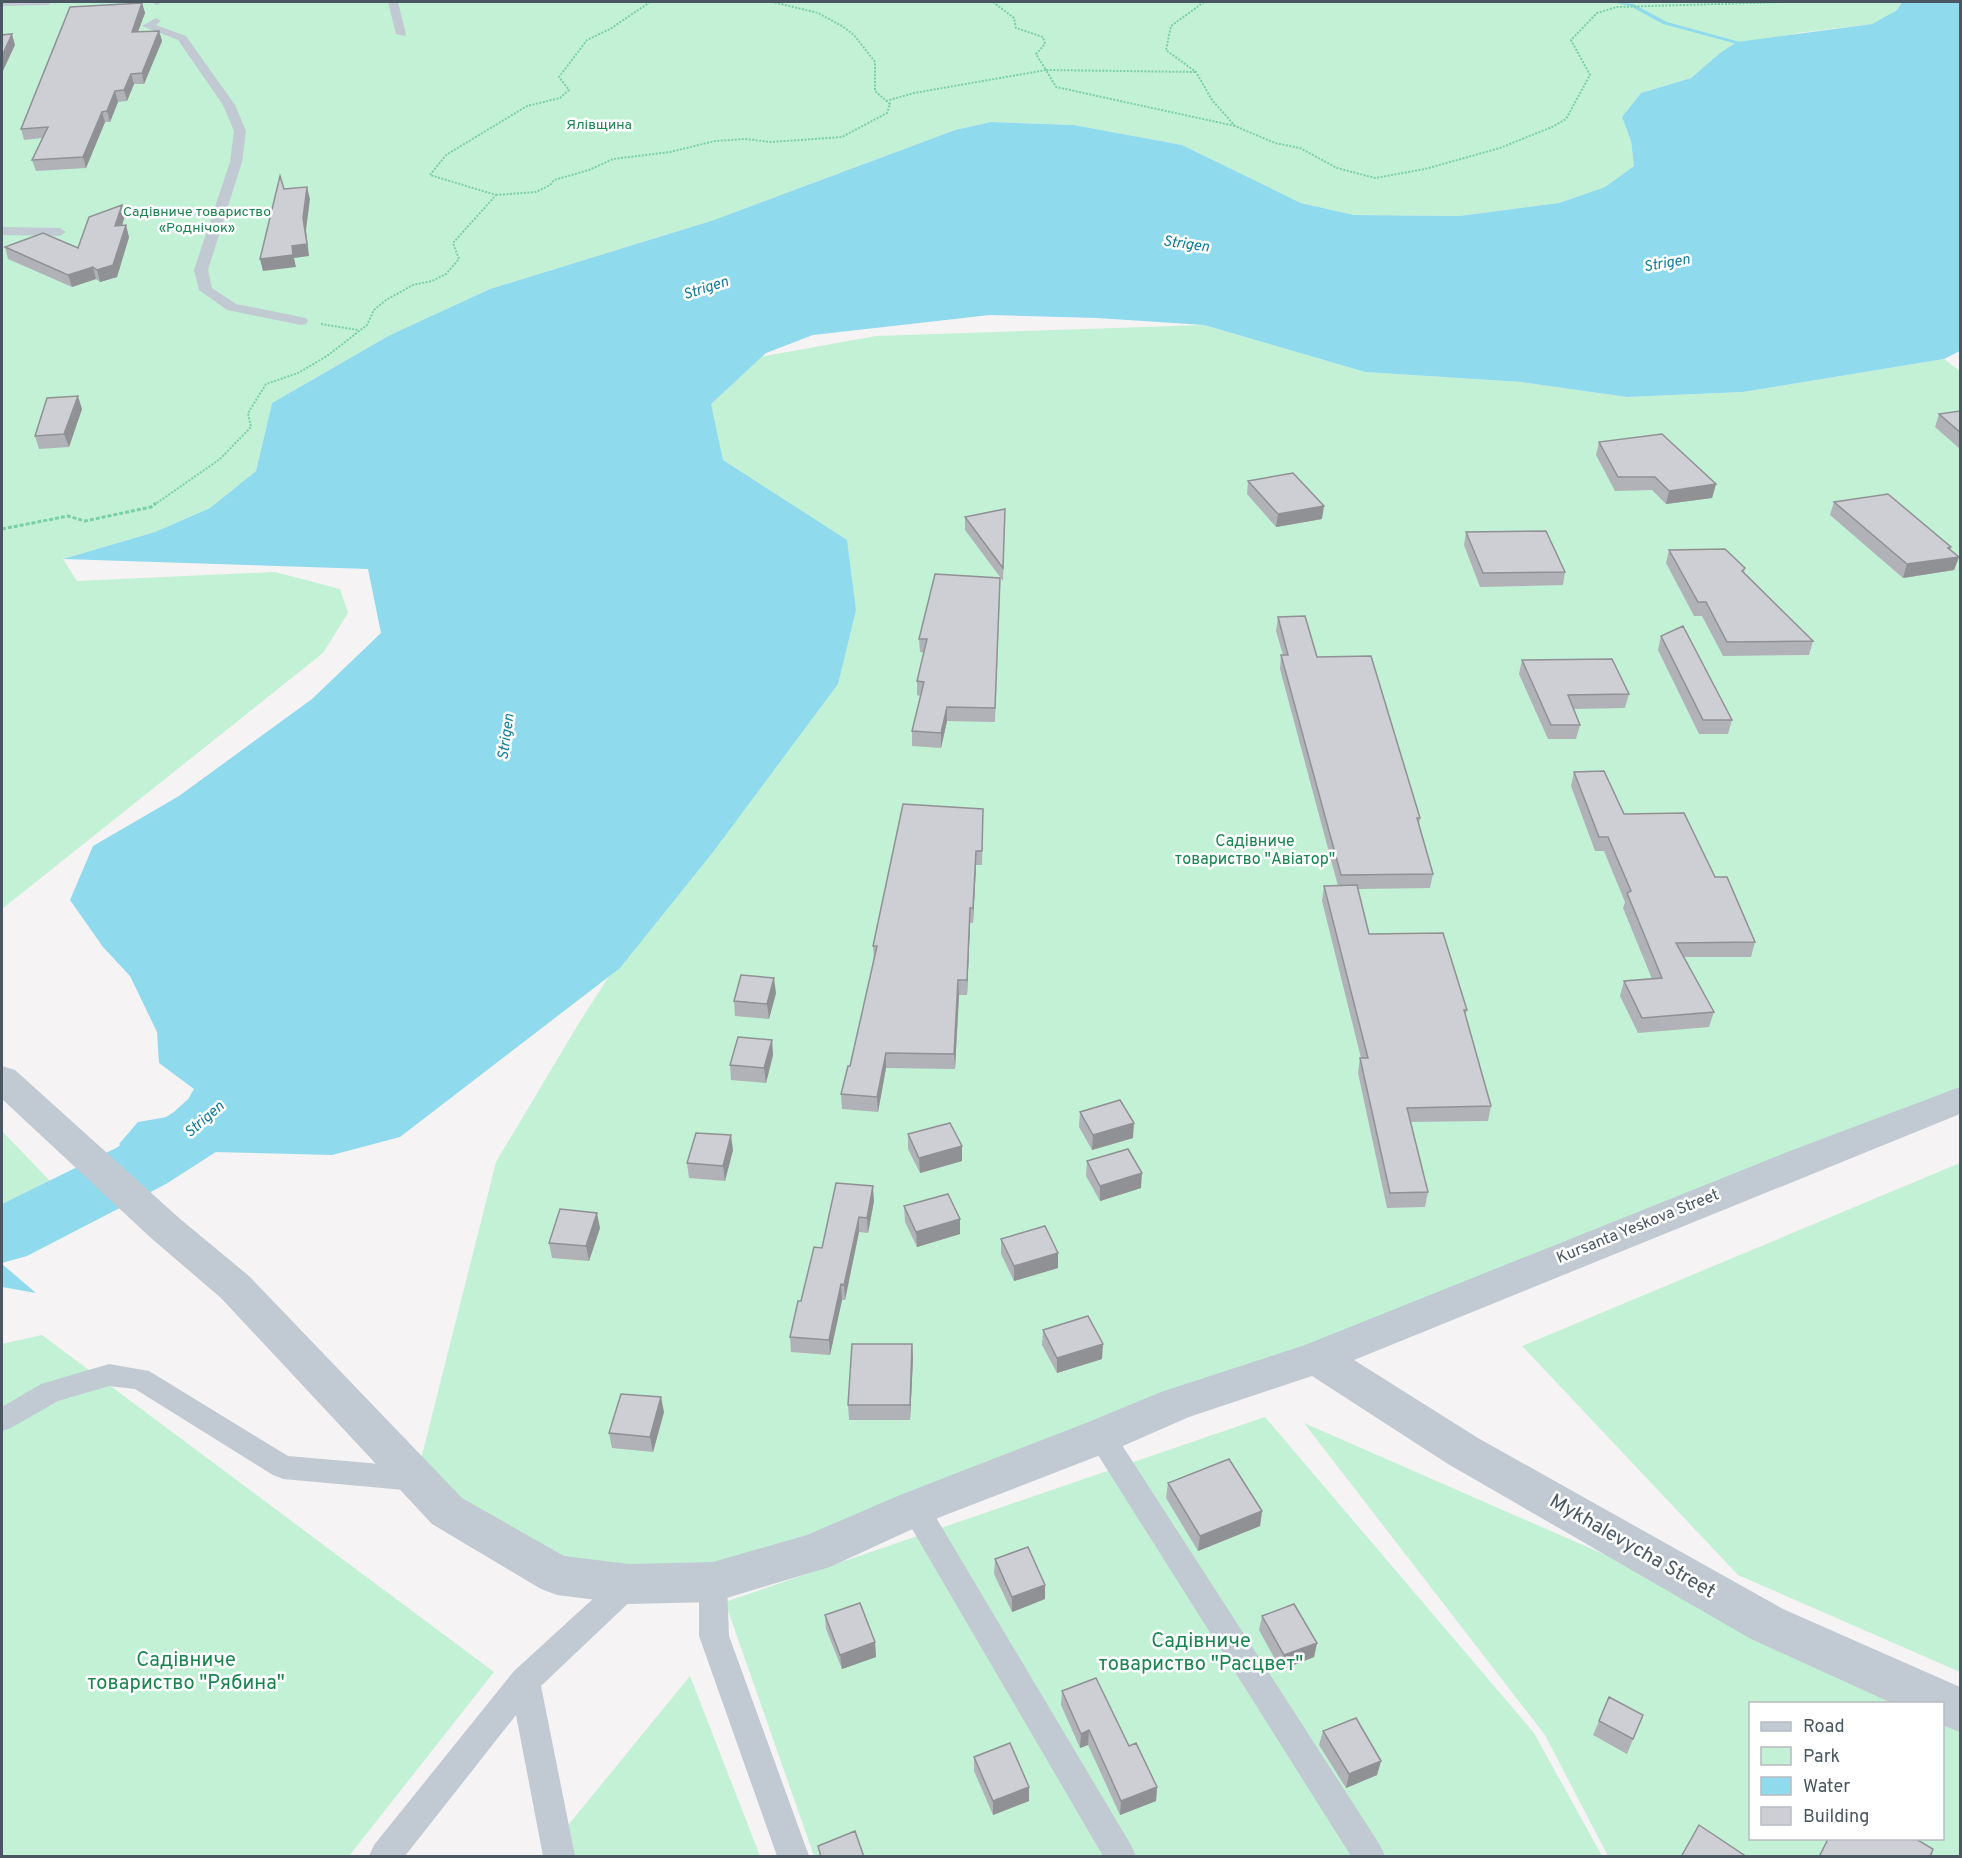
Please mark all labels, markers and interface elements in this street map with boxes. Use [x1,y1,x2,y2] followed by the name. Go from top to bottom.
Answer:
[566,117,632,134] park label: Ялівщина
[123,204,271,237] park label: Садівниче товариство «Роднічок»
[1162,232,1210,258] water label: Strigen
[1642,251,1692,277] water label: Strigen
[681,273,731,305] water label: Strigen
[494,713,520,761] water label: Strigen
[1175,832,1335,870] park label: Садівниче товариство "Авіатор"
[181,1098,229,1142] water label: Strigen
[1554,1185,1722,1269] street label: Kursanta Yeskova Street
[1544,1489,1720,1605] street label: Mykhalevycha Street
[1099,1629,1303,1678] park label: Садівниче товариство "Расцвет"
[87,1648,285,1697] park label: Садівниче товариство "Рябина"
[1749,1702,1944,1840] legend
[1803,1716,1845,1739] text: Road
[1803,1746,1840,1769] text: Park
[1803,1776,1850,1799] text: Water
[1803,1806,1869,1829] text: Building

